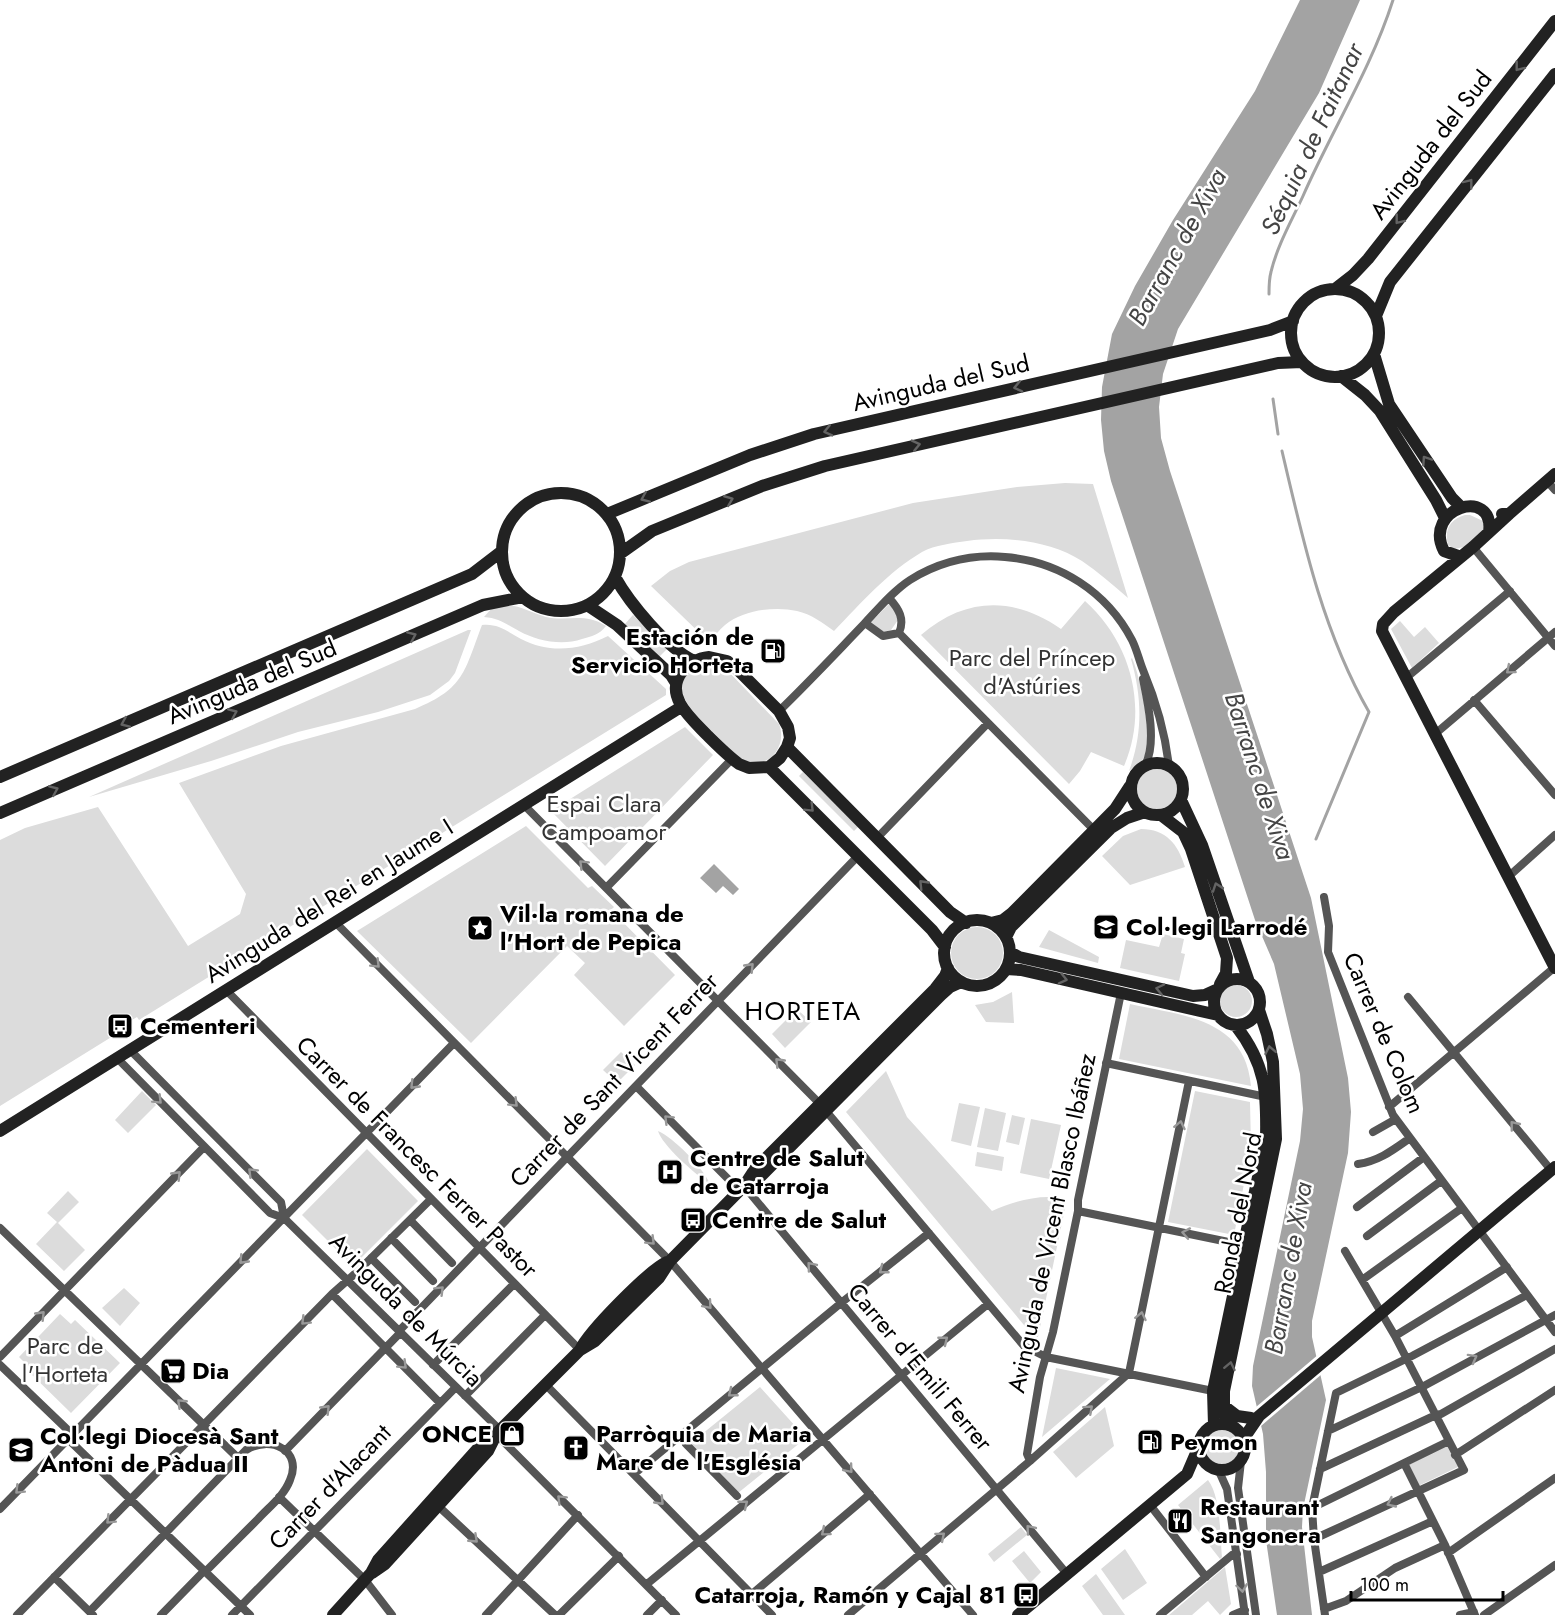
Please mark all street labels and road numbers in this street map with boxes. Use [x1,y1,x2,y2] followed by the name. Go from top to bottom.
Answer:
[1361,63,1500,227] street label: Avinguda del Sud
[849,345,1033,420] street label: Avinguda del Sud
[162,630,342,733] street label: Avinguda del Sud
[198,810,460,991] street label: Avinguda del Rei en Jaume I
[1335,947,1434,1119] street label: Carrer de Colom
[501,964,727,1195] street label: Carrer de Sant Vicent Ferrer
[288,1028,547,1286] street label: Carrer de Francesc Ferrer Pastor
[998,1050,1105,1396] street label: Avinguda de Vicent Blasco Ibáñez
[1205,1129,1270,1297] street label: Ronda del Nord
[321,1225,491,1395] street label: Avinguda de Múrcia
[840,1275,1002,1459] street label: Carrer d'Emili Ferrer
[260,1416,399,1557] street label: Carrer d'Alacant

